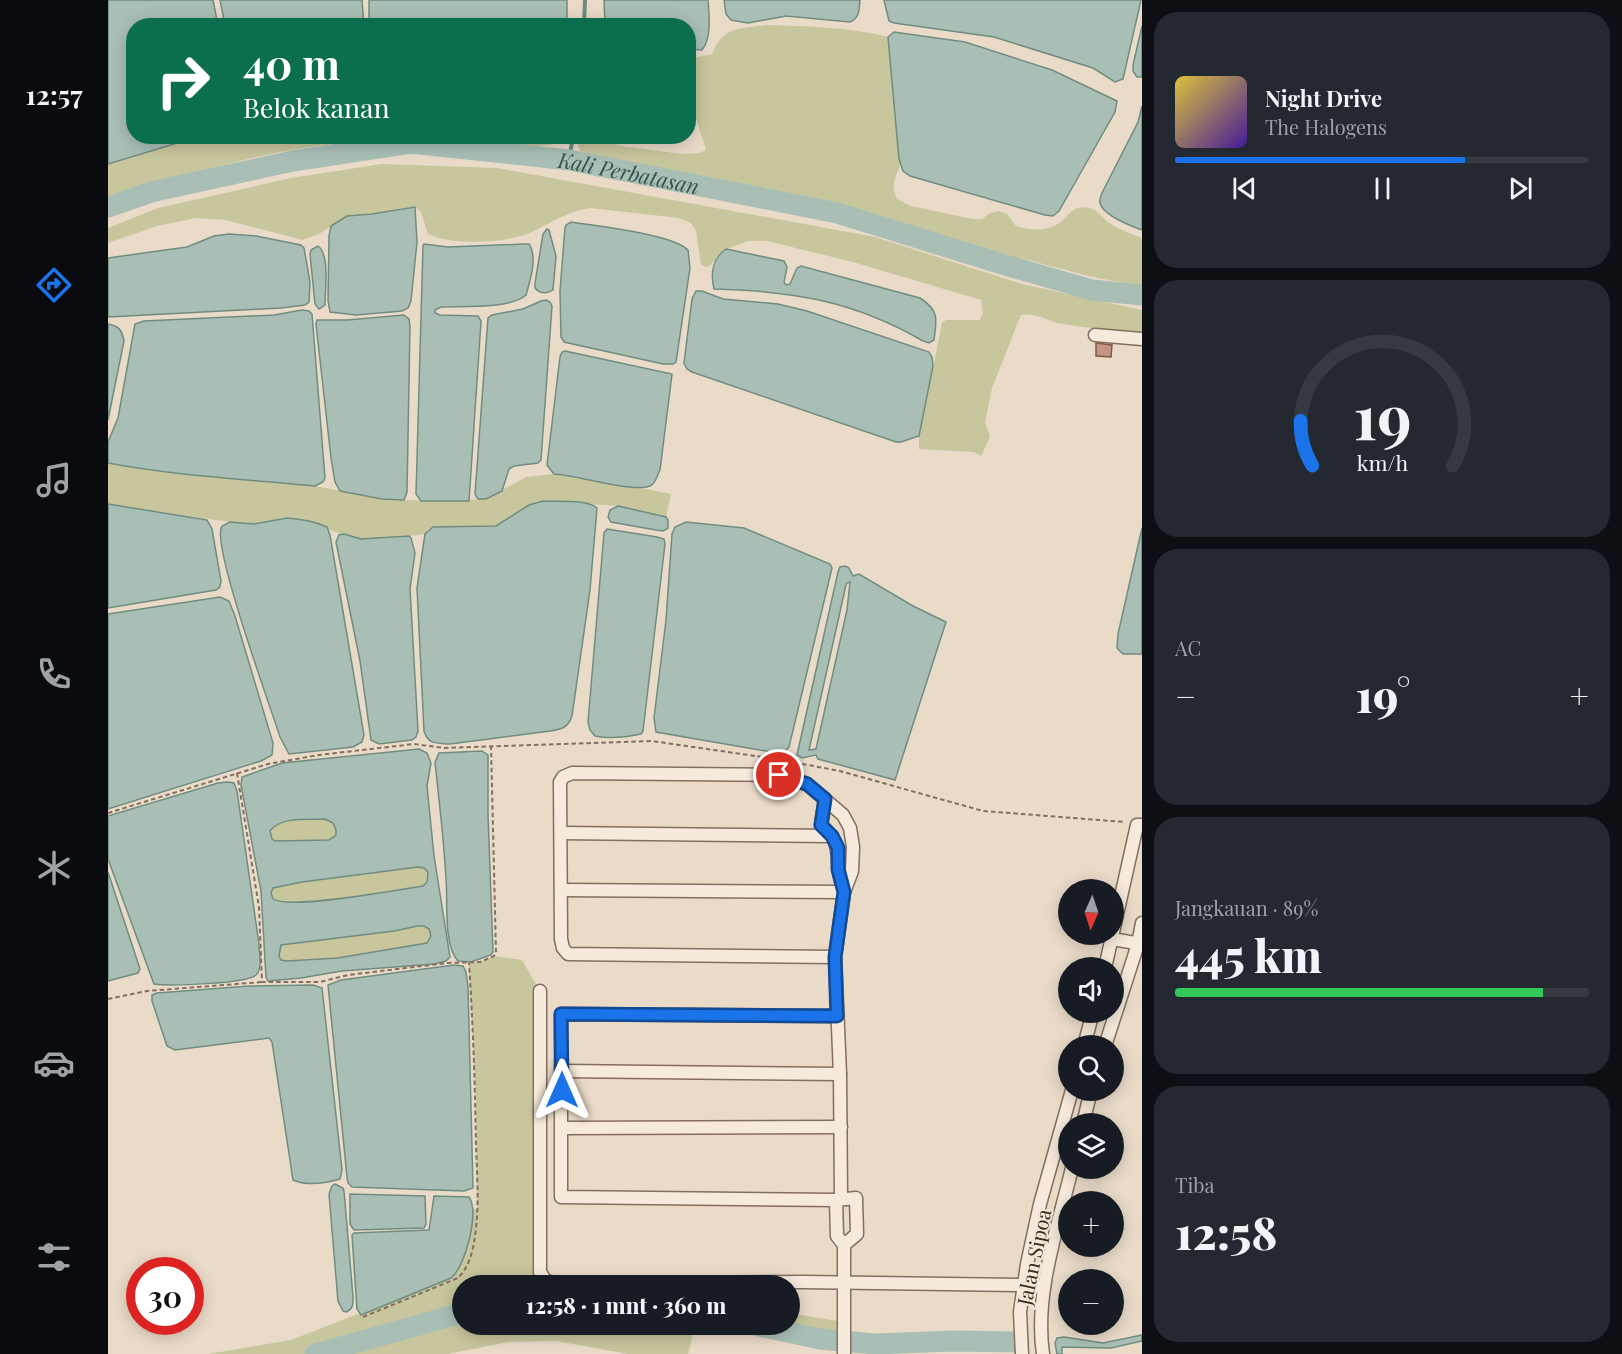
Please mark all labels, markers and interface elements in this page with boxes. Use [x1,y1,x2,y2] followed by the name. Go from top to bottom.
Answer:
[243,35,340,91] text: 40 m
[144,42,222,120] icon: right
[26,76,82,112] text: 12:57
[1265,83,1382,113] text: Night Drive
[243,89,390,125] text: Belok kanan
[1265,113,1387,140] text: The Halogens
[556,145,702,199] water label: Kali Perbatasan
[1228,172,1261,205] icon: previous
[1366,172,1399,205] icon: pause
[1504,172,1537,205] icon: next
[33,264,75,306] icon: directions
[1353,372,1411,456] text: 19
[1356,448,1408,476] text: km/h
[33,459,75,501] icon: music
[1175,634,1201,661] text: AC
[33,653,75,695] icon: phone
[1356,664,1410,724] text: 19°
[1175,673,1196,717] text: −
[1570,673,1589,717] text: +
[753,749,804,800] pin
[762,758,795,791] icon: arrive
[33,847,75,889] icon: climate
[1058,879,1124,945] north arrow
[1058,879,1124,1335] map controls
[1175,894,1318,921] text: Jangkauan · 89%
[1175,924,1322,984] text: 445 km
[1058,957,1124,1023] button: sound
[1058,1035,1124,1101] button: search
[33,1042,75,1084] icon: car
[530,1058,594,1122] position arrow
[1058,1113,1124,1179] button: layers
[1175,1171,1215,1198] text: Tiba
[1058,1191,1124,1257] button: +
[1175,1201,1277,1261] text: 12:58
[1009,1206,1056,1309] street label: Jalan Sipoa
[33,1236,75,1278] icon: filters
[126,1257,204,1335] speed limit sign: 30
[1058,1269,1124,1335] button: −
[526,1290,726,1320] text: 12:58 · 1 mnt · 360 m

